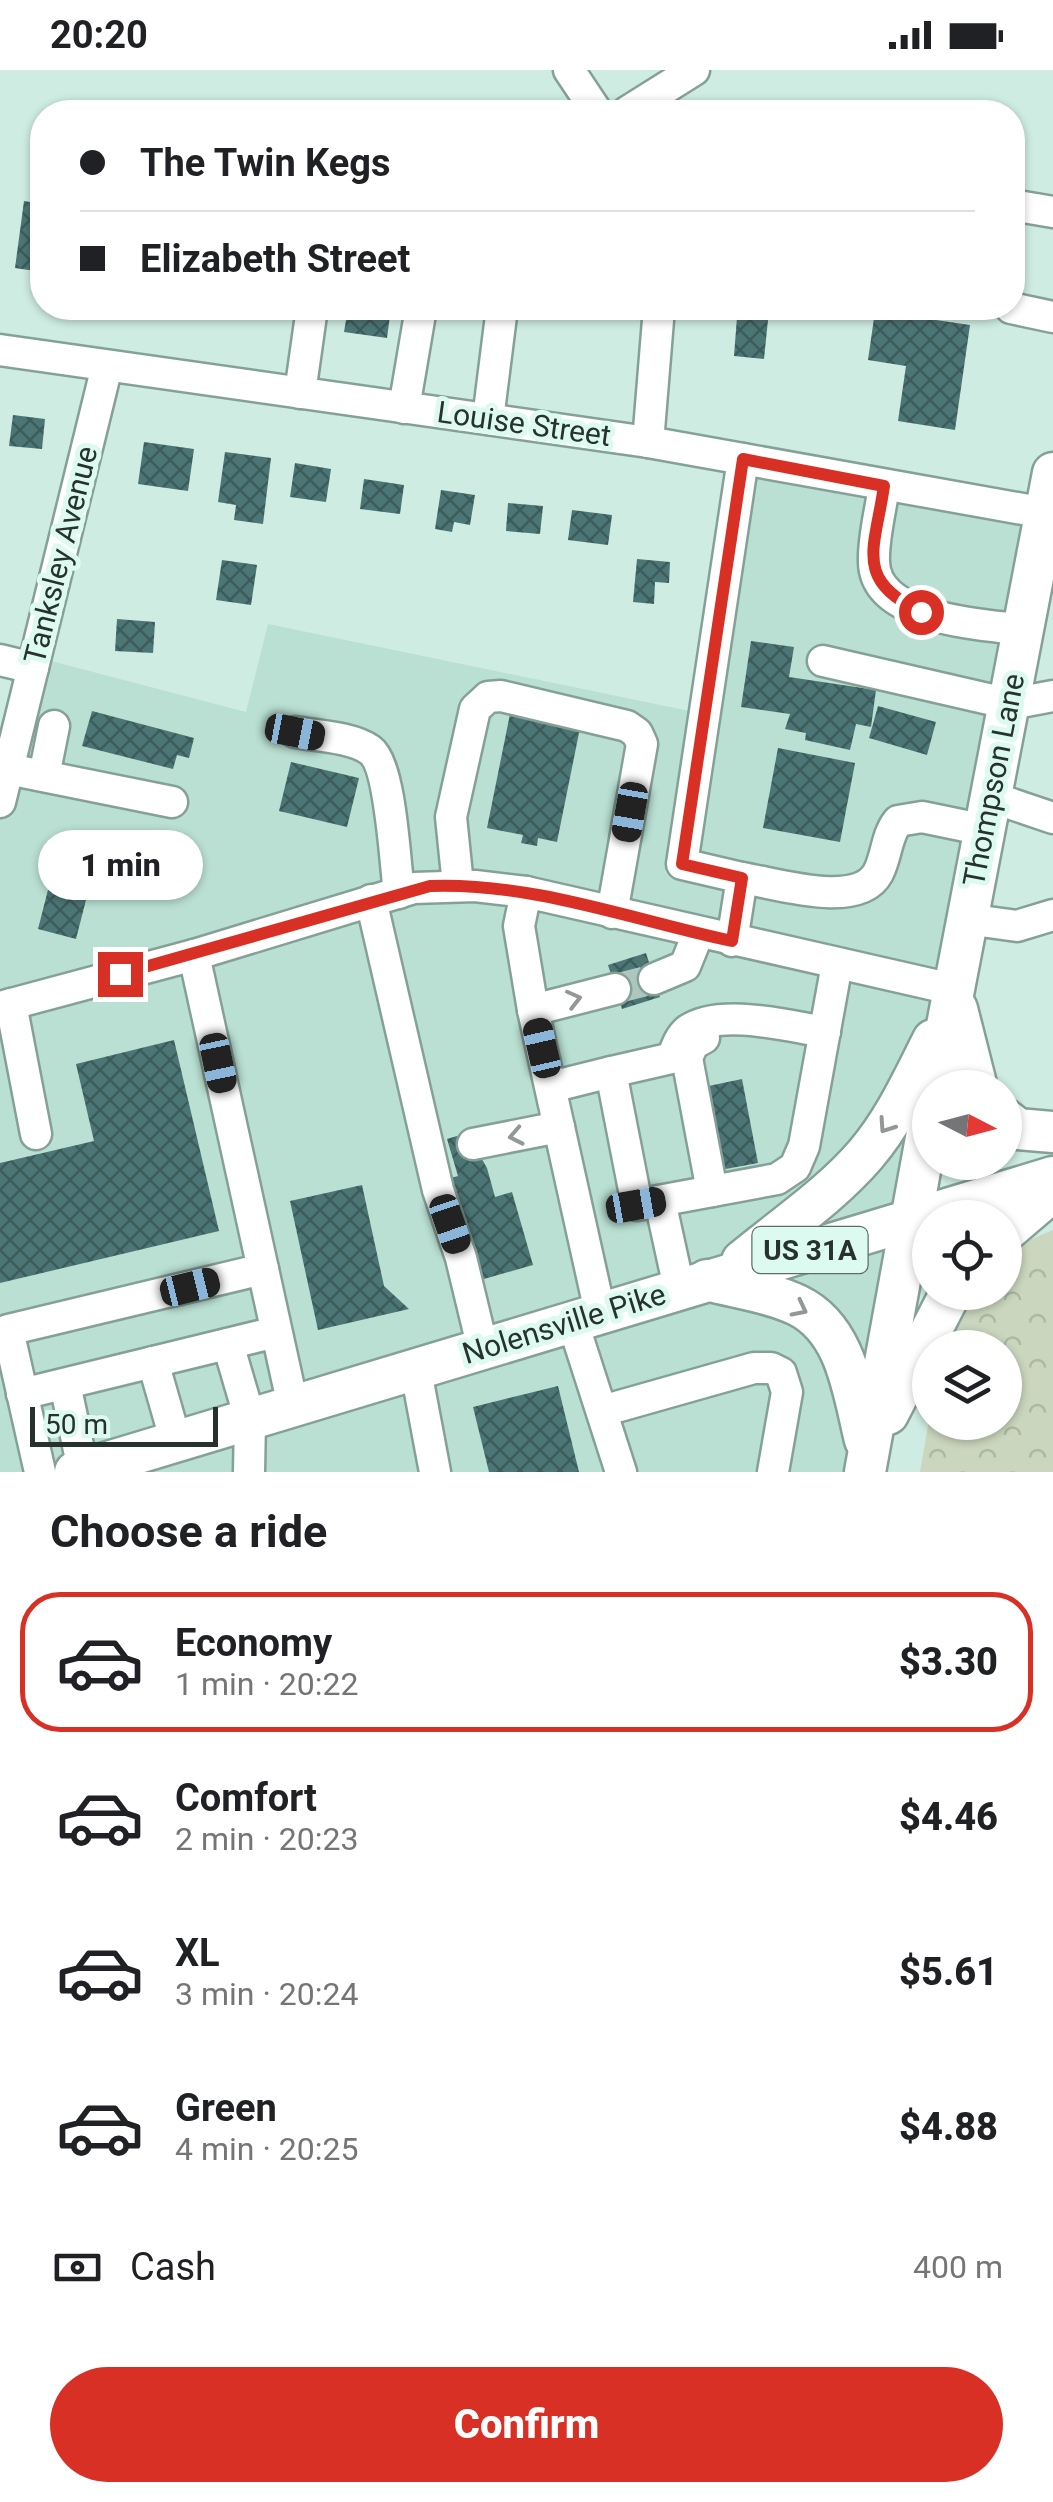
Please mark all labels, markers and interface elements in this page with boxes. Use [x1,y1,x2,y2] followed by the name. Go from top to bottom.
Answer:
[50,13,148,57] text: 20:20
[140,141,391,185] text: The Twin Kegs
[140,237,410,281] text: Elizabeth Street
[435,394,613,453] street label: Louise Street
[17,443,104,667] street label: Tanksley Avenue
[899,590,944,635] route start
[956,670,1031,889] street label: Thompson Lane
[263,712,327,752] car
[610,780,650,844] car
[38,829,202,899] callout: 1 min
[80,846,161,884] text: 1 min
[98,952,143,997] route end
[565,990,582,1011] one-way arrow
[521,1015,563,1081] car
[197,1031,239,1095] car
[912,1070,1022,1180] north arrow
[912,1070,1022,1440] map controls
[879,1115,898,1133] one-way arrow
[508,1124,525,1145] one-way arrow
[604,1185,668,1225] car
[426,1191,474,1257] car
[912,1200,1022,1310] button: locate
[752,1227,868,1273] road number: US 31A
[157,1265,223,1309] car
[458,1276,670,1371] street label: Nolensville Pike
[789,1297,807,1316] one-way arrow
[912,1330,1022,1440] button: layers
[30,1402,218,1446] scale bar
[45,1408,108,1441] text: 50 m
[50,1505,327,1558] text: Choose a ride
[55,1617,145,1707] icon: car
[175,1621,332,1665] text: Economy
[899,1640,998,1684] text: $3.30
[175,1665,358,1703] text: 1 min · 20:22
[55,1772,145,1862] icon: car
[175,1776,317,1820] text: Comfort
[899,1795,998,1839] text: $4.46
[175,1820,358,1858] text: 2 min · 20:23
[55,1927,145,2017] icon: car
[175,1931,220,1975] text: XL
[899,1950,998,1994] text: $5.61
[175,1975,358,2013] text: 3 min · 20:24
[55,2082,145,2172] icon: car
[175,2086,277,2130] text: Green
[899,2105,998,2149] text: $4.88
[175,2130,358,2168] text: 4 min · 20:25
[50,2240,105,2295] icon: cash
[130,2245,216,2289] text: Cash
[913,2248,1003,2286] text: 400 m
[50,2367,1003,2482] button: Confirm

